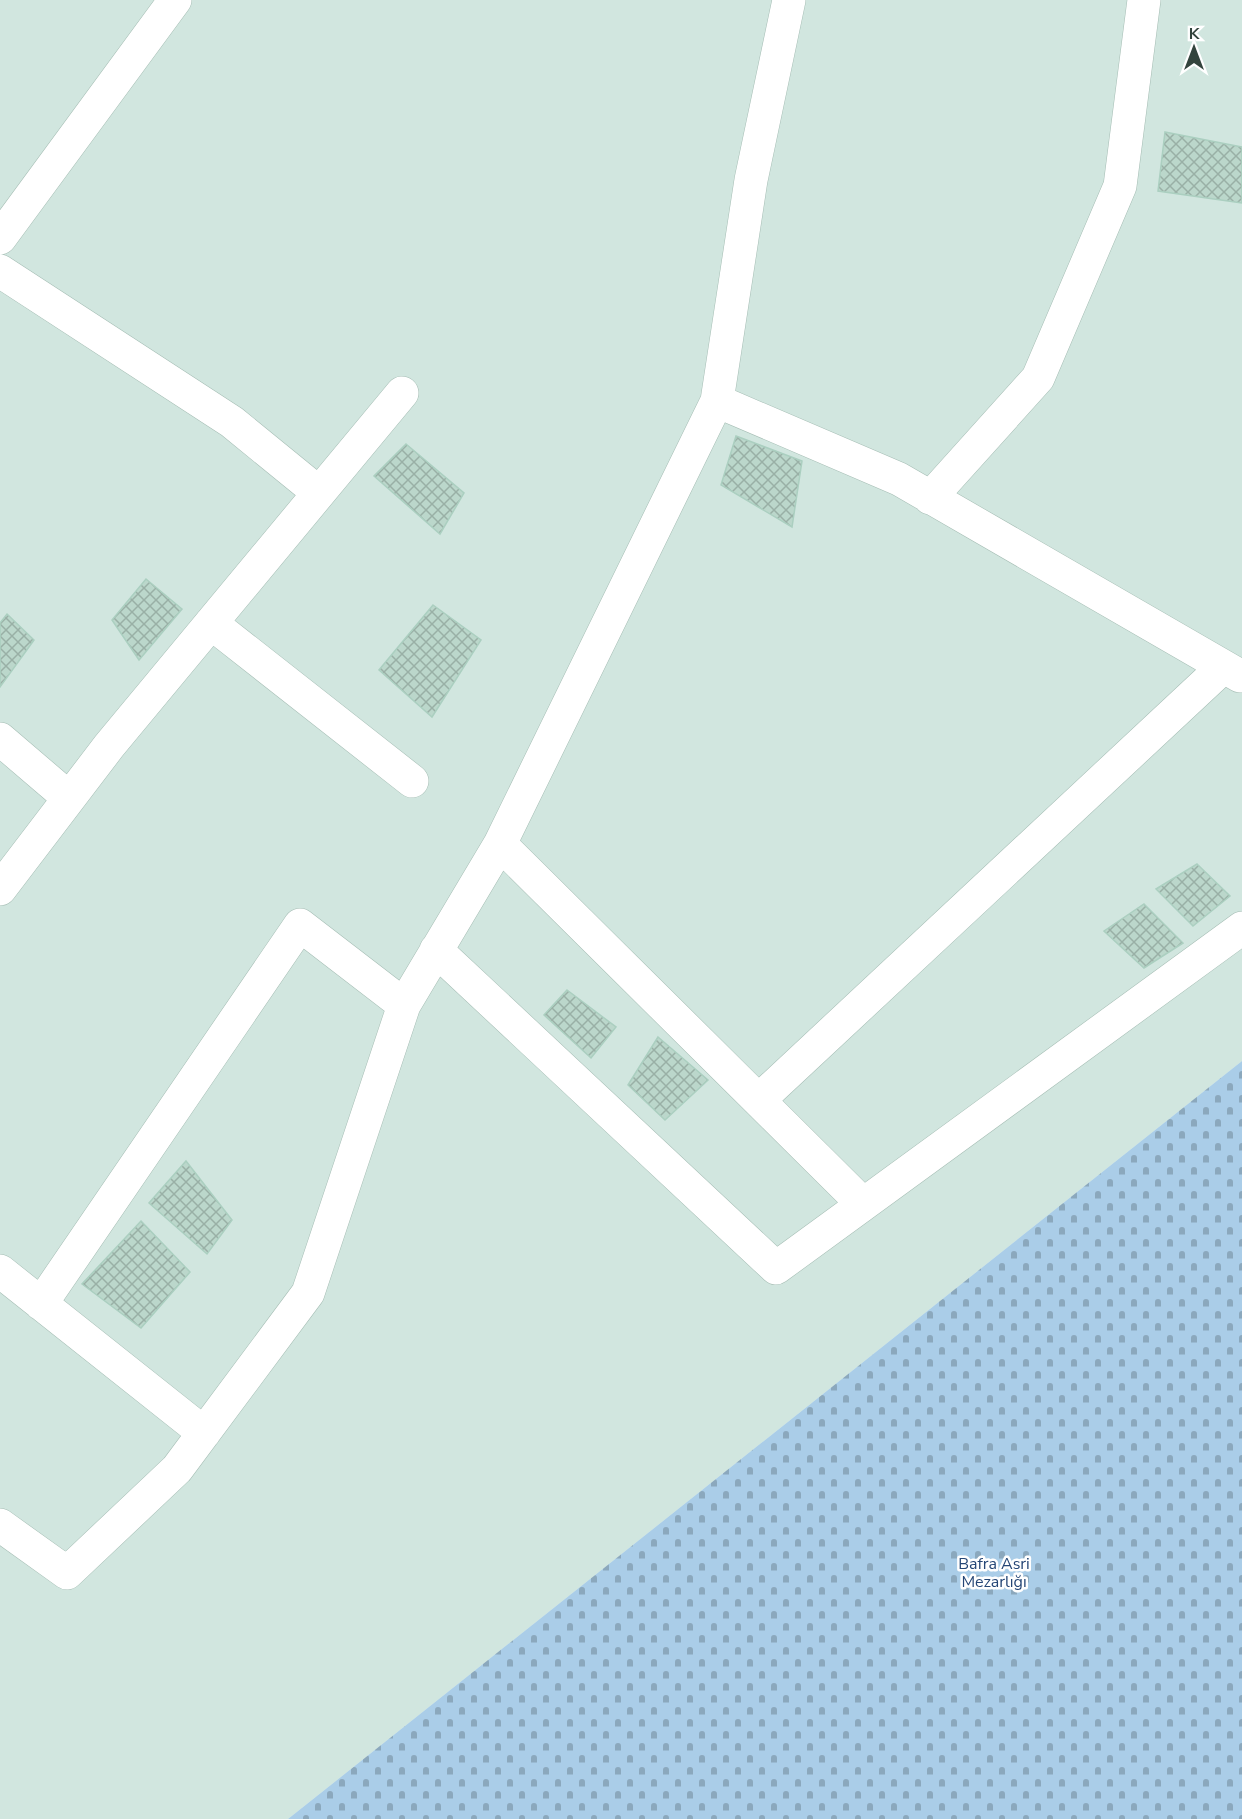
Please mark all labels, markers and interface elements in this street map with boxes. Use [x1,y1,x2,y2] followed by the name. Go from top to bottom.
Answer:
[1164,18,1224,78] north arrow
[1189,23,1201,45] text: K
[958,1553,1030,1593] park label: Bafra Asri Mezarlığı

